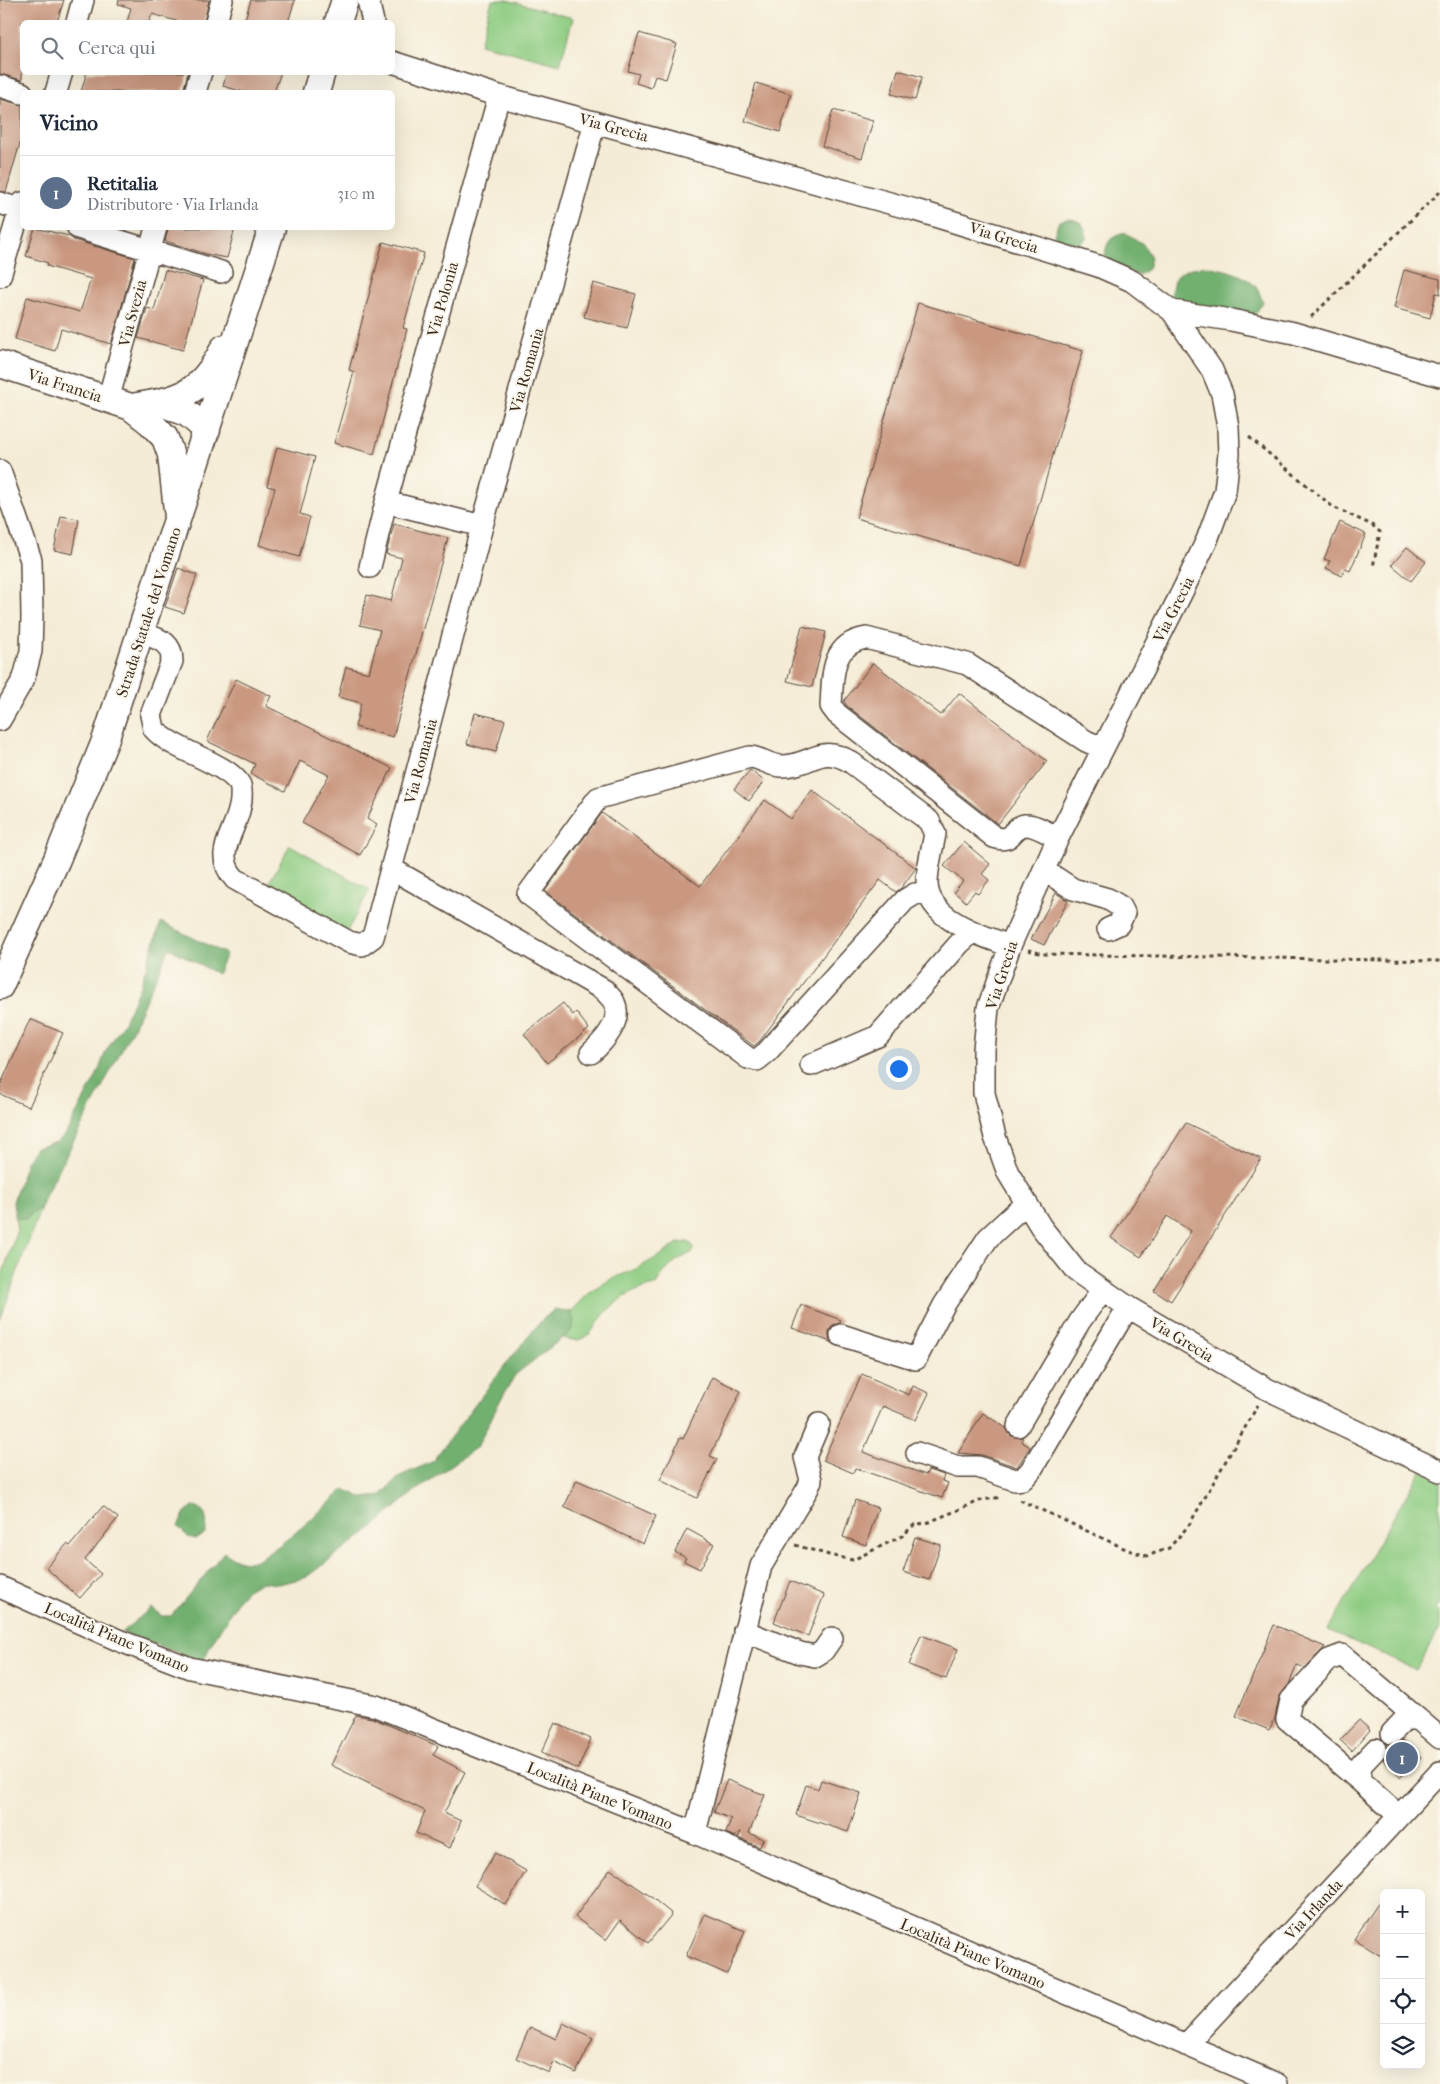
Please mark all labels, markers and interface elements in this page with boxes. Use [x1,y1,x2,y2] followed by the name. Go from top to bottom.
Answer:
[20,20,395,75] search box
[38,34,66,62] icon: search
[78,37,156,59] text: Cerca qui
[576,109,651,146] street label: Via Grecia
[40,111,98,135] text: Vicino
[87,173,157,195] text: Retitalia
[53,184,59,203] text: 1
[337,184,375,203] text: 310 m
[87,195,259,214] text: Distributore · Via Irlanda
[966,218,1041,257] street label: Via Grecia
[422,259,462,340] street label: Via Polonia
[114,277,151,350] street label: Via Svezia
[505,325,548,416] street label: Via Romania
[24,364,105,407] street label: Via Francia
[112,525,185,700] street label: Strada Statale del Vomano
[1148,573,1198,646] street label: Via Grecia
[400,716,441,807] street label: Via Romania
[981,938,1022,1013] street label: Via Grecia
[886,1056,912,1082] your location
[1146,1312,1218,1366] street label: Via Grecia
[41,1598,192,1677] street label: Località Piane Vomano
[1386,1739,1418,1777] pin: 1
[524,1757,676,1833] street label: Località Piane Vomano
[1280,1875,1347,1944] street label: Via Irlanda
[1380,1889,1425,2069] map controls
[1380,1889,1425,1934] button: +
[897,1914,1048,1993] street label: Località Piane Vomano
[1380,1934,1425,1979] button: −
[1380,1979,1425,2024] button: locate
[1380,2024,1425,2069] button: layers

